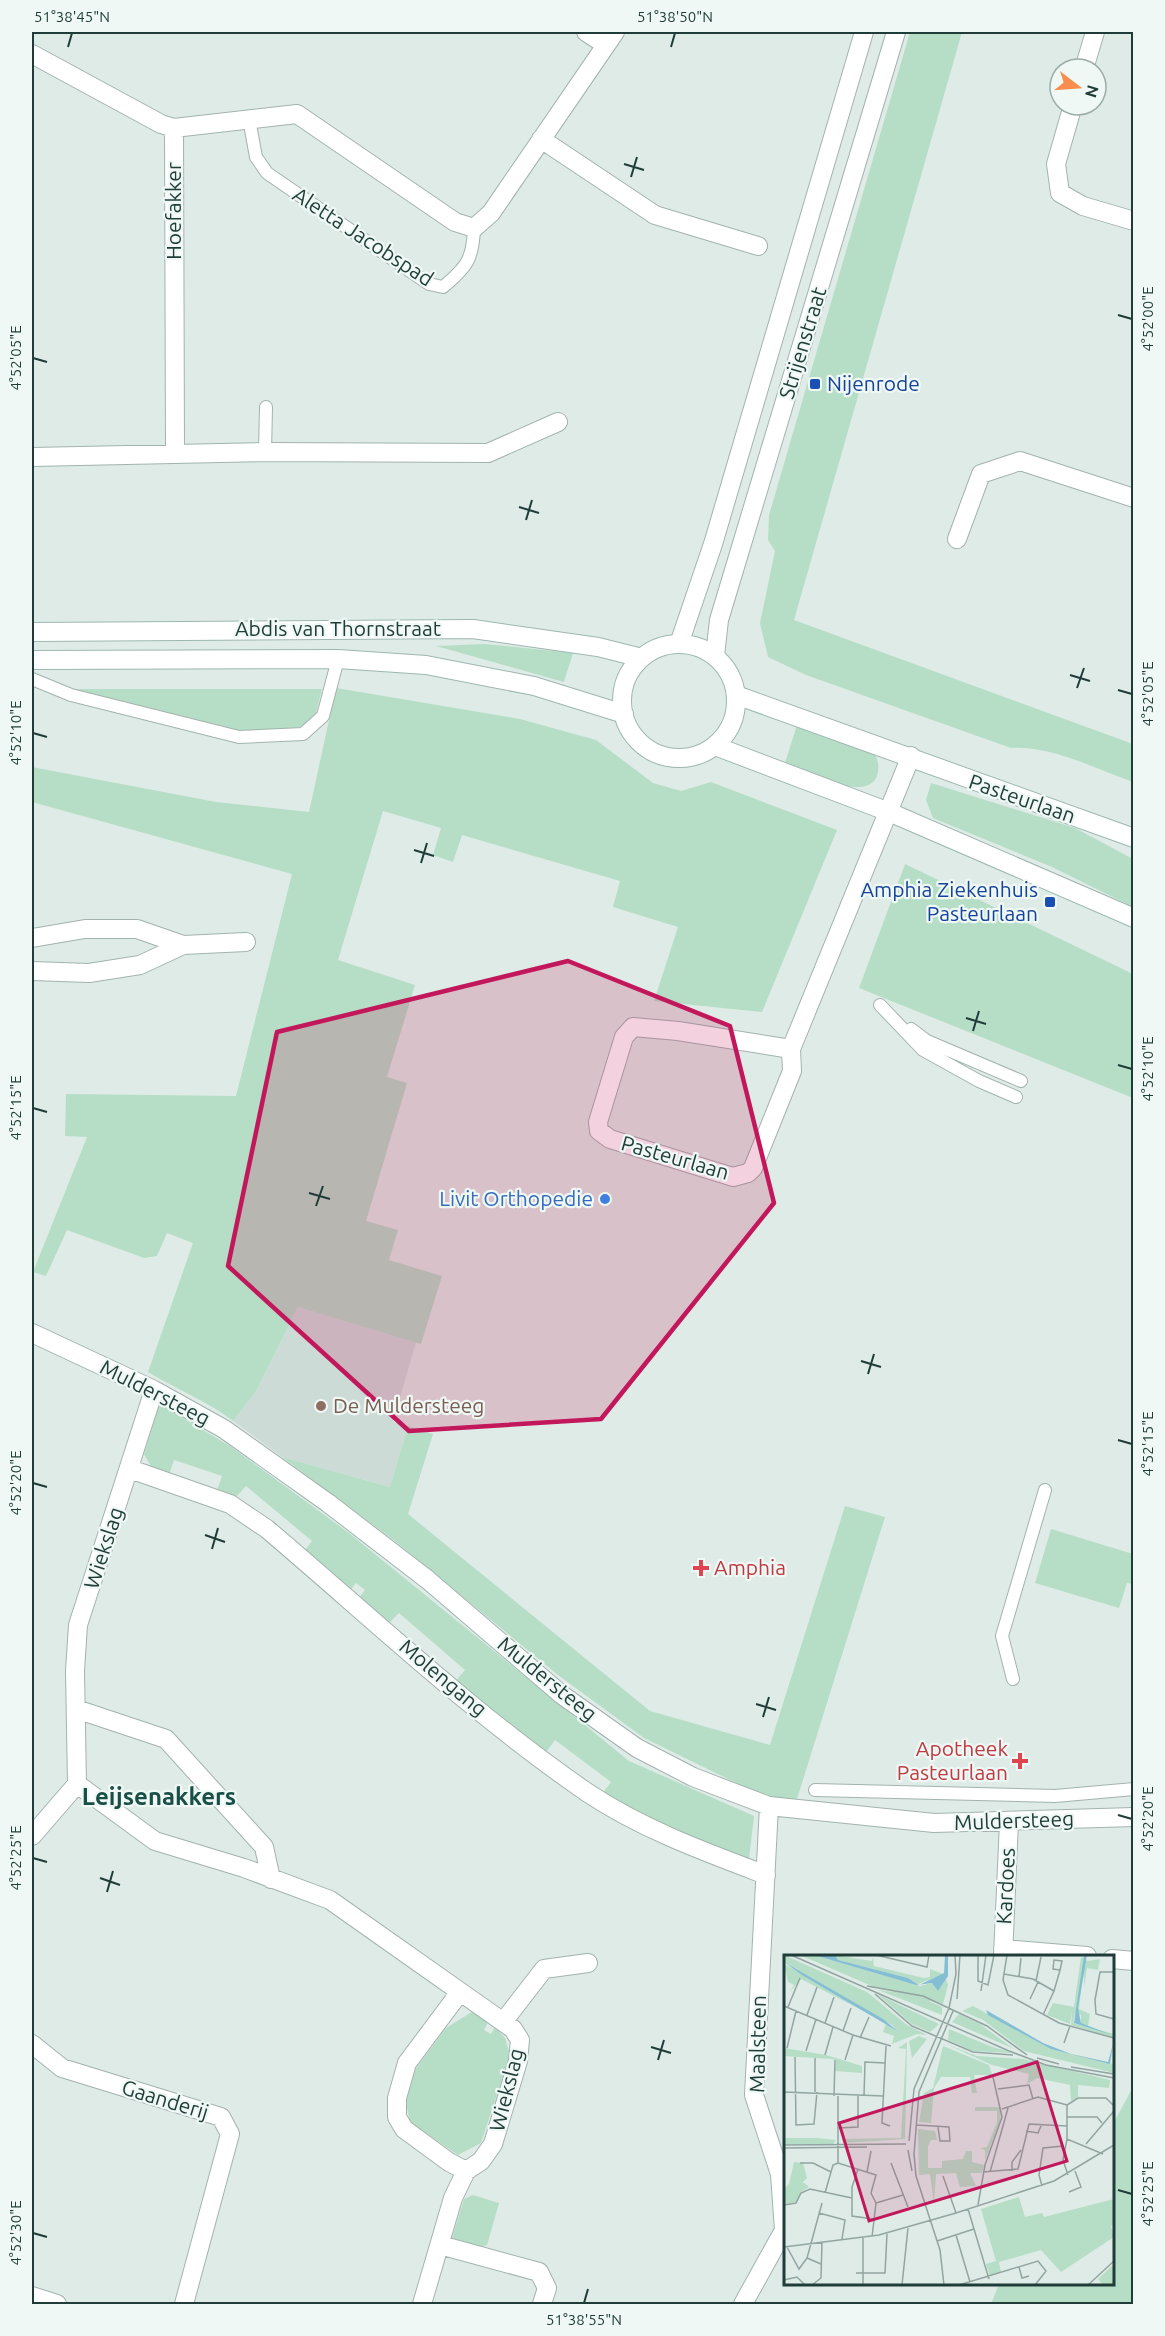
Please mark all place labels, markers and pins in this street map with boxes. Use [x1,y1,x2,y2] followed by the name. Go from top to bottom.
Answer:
[827,371,920,395] place label: Nijenrode
[808,377,822,391] marker: Nijenrode
[860,877,1038,925] place label: Amphia Ziekenhuis Pasteurlaan
[1043,895,1057,909] marker: Amphia Ziekenhuis Pasteurlaan
[439,1186,593,1210] place label: Livit Orthopedie
[598,1192,612,1206] marker: Livit Orthopedie
[333,1393,484,1417] place label: De Muldersteeg
[314,1399,328,1413] marker: De Muldersteeg
[714,1555,786,1579] place label: Amphia
[692,1559,710,1577] marker: Amphia
[897,1736,1008,1784] place label: Apotheek Pasteurlaan
[1013,1754,1027,1768] marker: Apotheek Pasteurlaan

